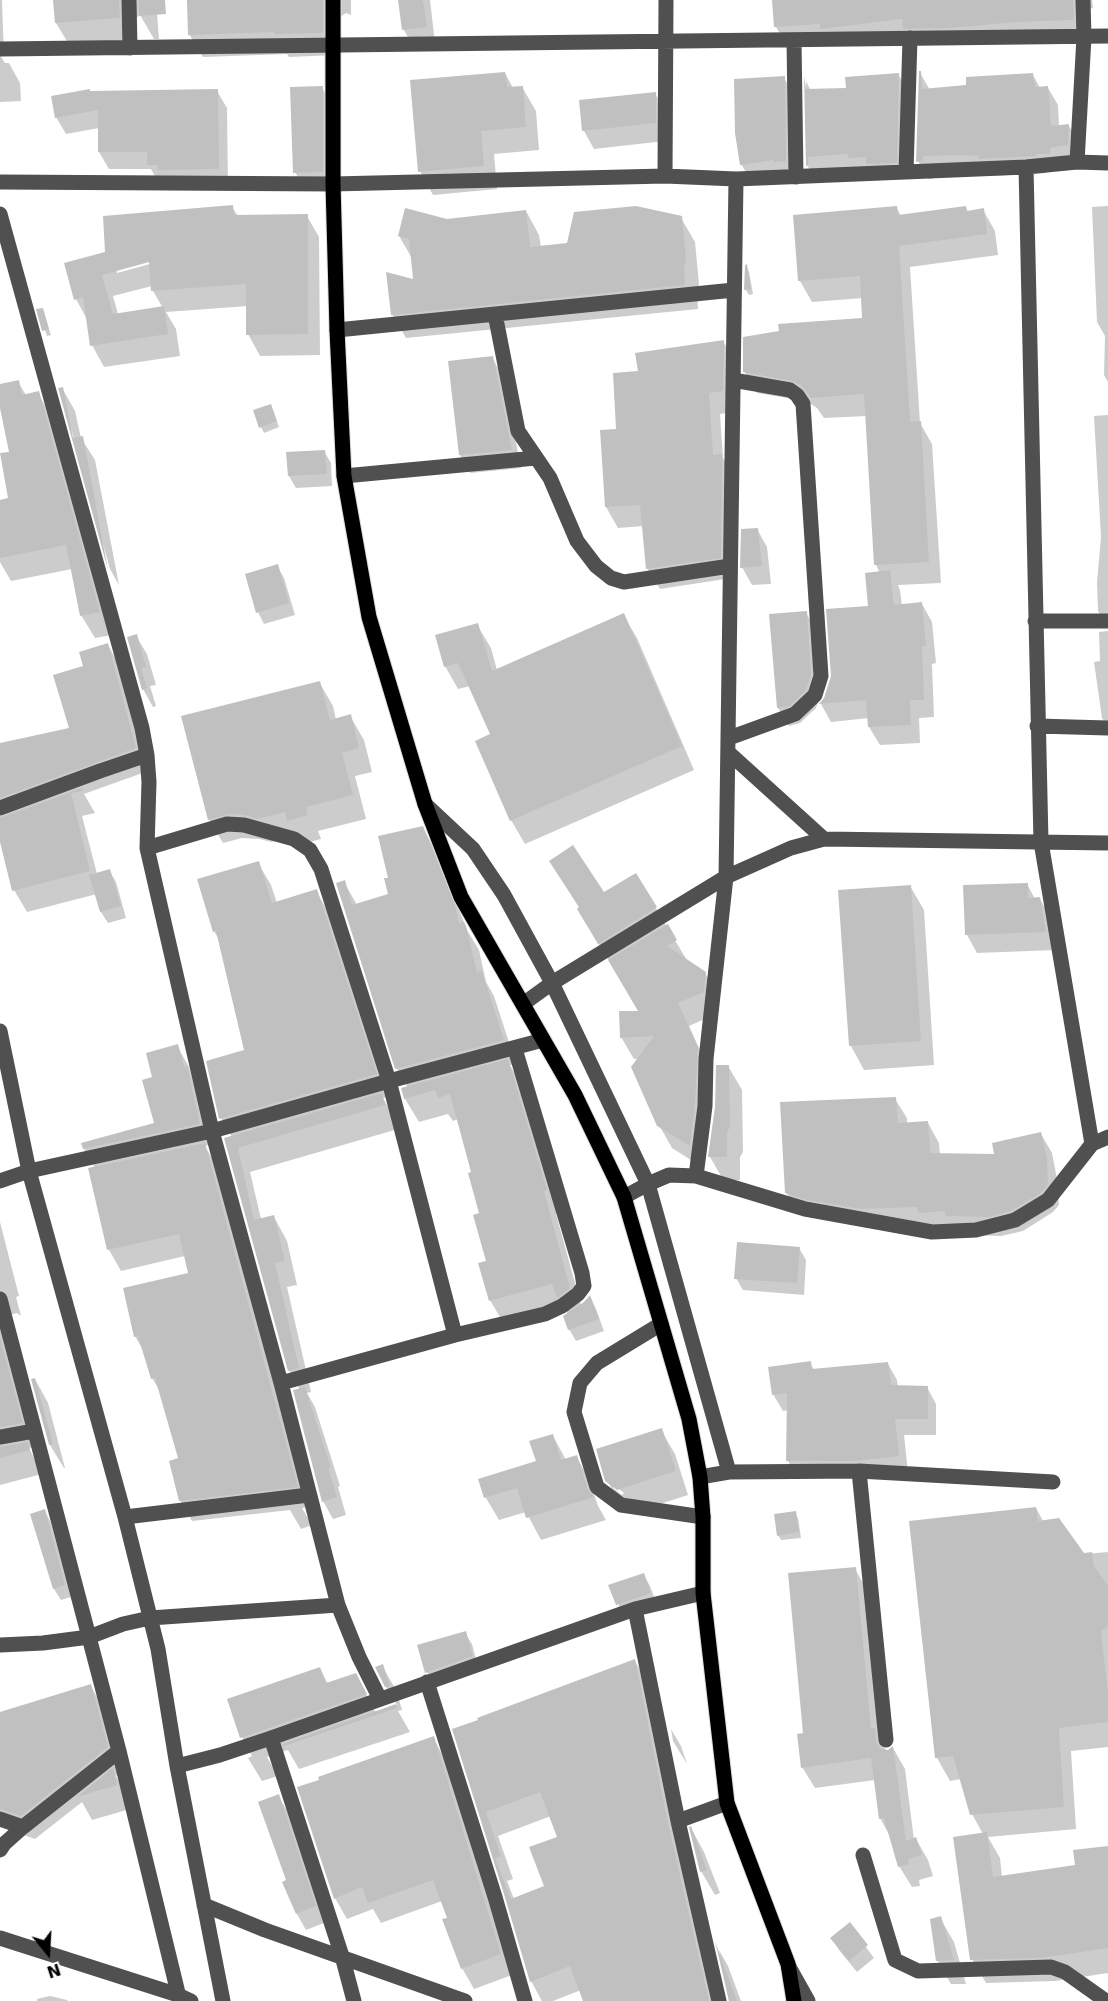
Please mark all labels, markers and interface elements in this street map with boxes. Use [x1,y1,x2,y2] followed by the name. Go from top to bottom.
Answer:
[18,1923,78,1983] north arrow
[44,1959,63,1982] text: N

